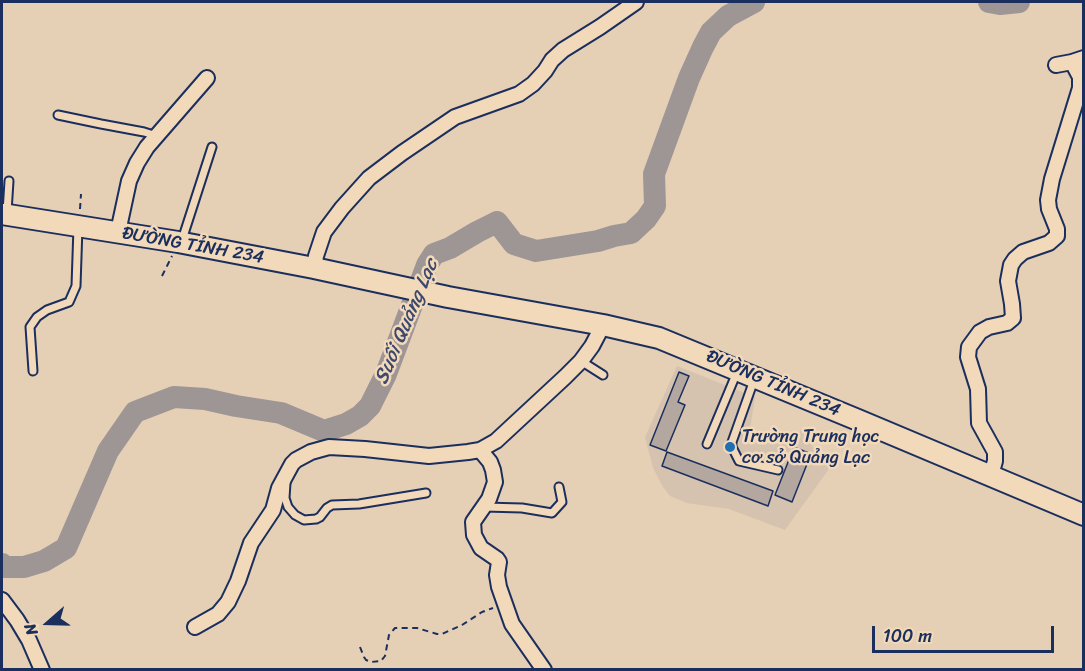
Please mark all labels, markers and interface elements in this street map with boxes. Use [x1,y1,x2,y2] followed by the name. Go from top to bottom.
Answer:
[120,223,266,269] street label: ĐƯỜNG TỈNH 234
[370,256,444,388] water label: Suối Quảng Lạc
[703,346,843,422] street label: ĐƯỜNG TỈNH 234
[742,426,880,468] place label: Trường Trung học cơ sở Quảng Lạc
[723,440,737,454] marker: Trường Trung học cơ sở Quảng Lạc
[18,593,78,653] north arrow
[875,614,1056,652] scale bar
[15,619,46,639] text: N
[883,620,932,652] text: 100 m

